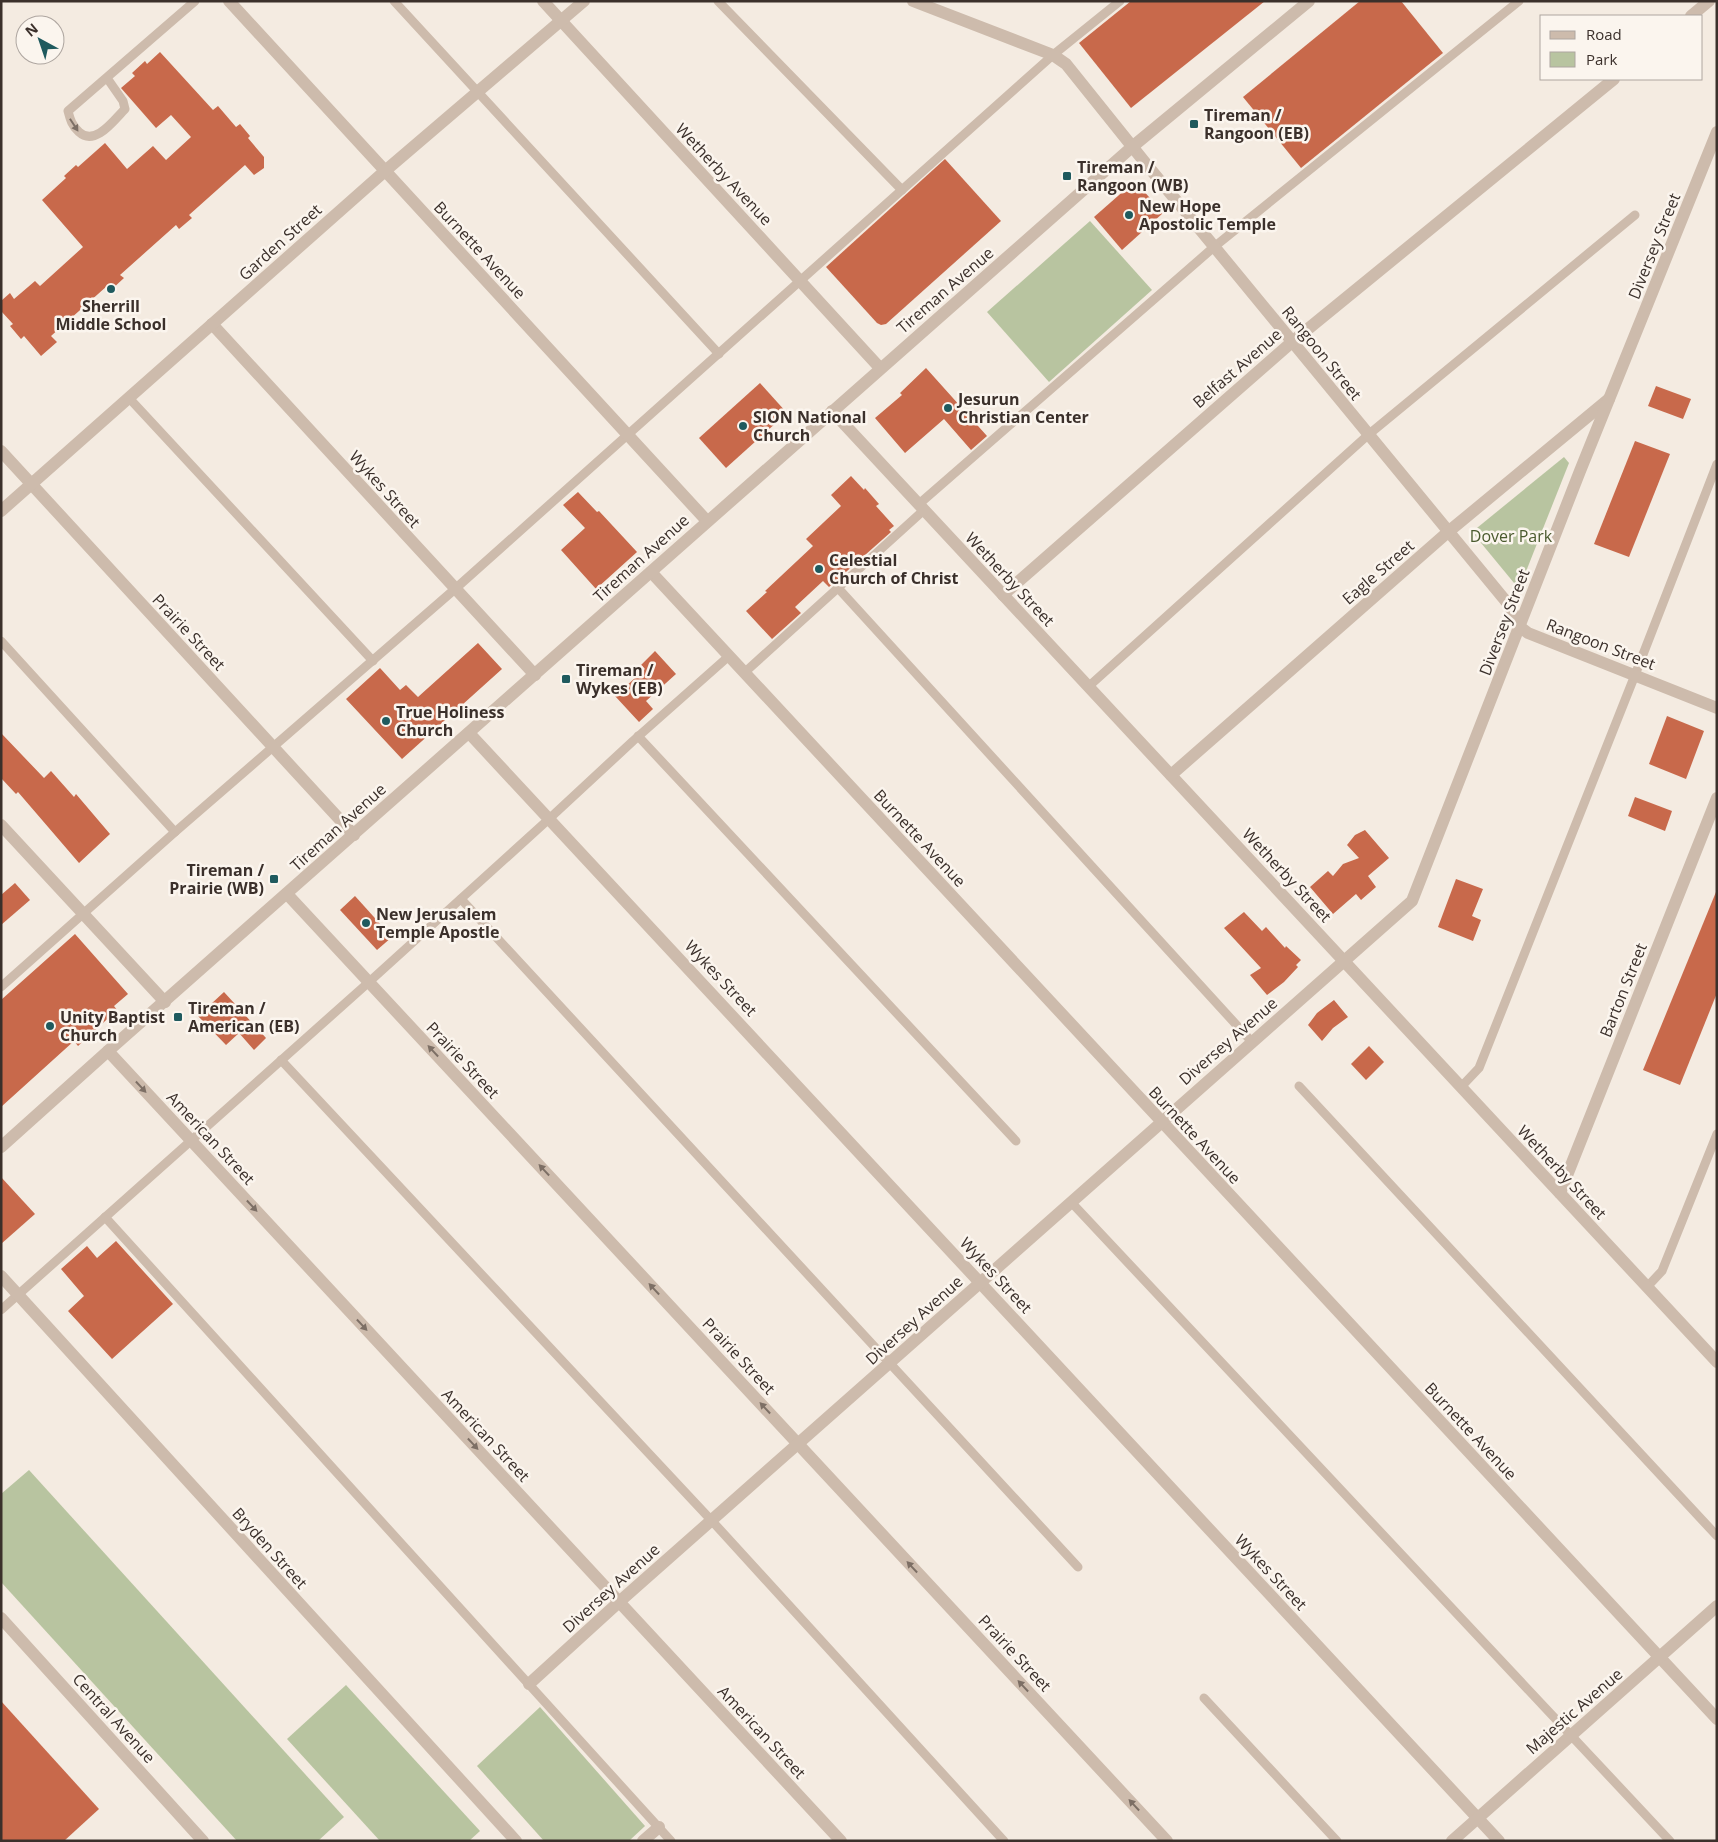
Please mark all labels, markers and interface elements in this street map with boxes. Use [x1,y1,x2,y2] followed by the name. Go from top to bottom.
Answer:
[15,15,65,65] north arrow
[1540,15,1703,80] legend
[21,19,42,41] text: N
[1586,24,1622,44] text: Road
[1586,49,1617,69] text: Park
[1204,104,1309,144] place label: Tireman / Rangoon (EB)
[70,118,79,132] one-way arrow
[671,118,777,230] street label: Wetherby Avenue
[1188,118,1200,130] marker: Tireman / Rangoon (EB)
[1077,156,1188,196] place label: Tireman / Rangoon (WB)
[1061,170,1073,182] marker: Tireman / Rangoon (WB)
[1623,189,1685,302] street label: Diversey Street
[1139,195,1276,235] place label: New Hope Apostolic Temple
[429,197,531,303] street label: Burnette Avenue
[234,199,326,285] street label: Garden Street
[1123,209,1135,221] marker: New Hope Apostolic Temple
[892,242,998,338] street label: Tireman Avenue
[105,283,117,295] marker: Sherrill Middle School
[56,295,166,335] place label: Sherrill Middle School
[1277,301,1367,405] street label: Rangoon Street
[1188,323,1286,413] street label: Belfast Avenue
[956,388,1089,428] place label: Jesurun Christian Center
[942,402,954,414] marker: Jesurun Christian Center
[753,406,866,446] place label: SION National Church
[737,420,749,432] marker: SION National Church
[344,446,426,532] street label: Wykes Street
[588,509,694,607] street label: Tireman Avenue
[1470,525,1553,547] park label: Dover Park
[961,527,1060,631] street label: Wetherby Street
[1337,535,1419,609] street label: Eagle Street
[829,549,958,589] place label: Celestial Church of Christ
[813,563,825,575] marker: Celestial Church of Christ
[1474,565,1535,679] street label: Diversey Street
[148,589,230,675] street label: Prairie Street
[1543,613,1659,675] street label: Rangoon Street
[576,659,663,699] place label: Tireman / Wykes (EB)
[560,673,572,685] marker: Tireman / Wykes (EB)
[396,701,504,741] place label: True Holiness Church
[380,715,392,727] marker: True Holiness Church
[285,778,391,876] street label: Tireman Avenue
[869,785,971,891] street label: Burnette Avenue
[1238,823,1337,927] street label: Wetherby Street
[169,859,264,899] place label: Tireman / Prairie (WB)
[268,873,280,885] marker: Tireman / Prairie (WB)
[376,903,499,943] place label: New Jerusalem Temple Apostle
[360,917,372,929] marker: New Jerusalem Temple Apostle
[680,935,762,1021] street label: Wykes Street
[1594,939,1652,1040] street label: Barton Street
[1174,992,1282,1090] street label: Diversey Avenue
[188,997,299,1037] place label: Tireman / American (EB)
[60,1006,165,1046] place label: Unity Baptist Church
[172,1011,184,1023] marker: Tireman / American (EB)
[422,1017,504,1103] street label: Prairie Street
[44,1020,56,1032] marker: Unity Baptist Church
[427,1045,439,1057] one-way arrow
[135,1081,147,1093] one-way arrow
[1144,1082,1246,1188] street label: Burnette Avenue
[162,1087,260,1189] street label: American Street
[1513,1120,1612,1224] street label: Wetherby Street
[538,1164,550,1176] one-way arrow
[246,1200,257,1212] one-way arrow
[955,1232,1037,1318] street label: Wykes Street
[861,1270,967,1370] street label: Diversey Avenue
[648,1283,660,1295] one-way arrow
[698,1313,780,1399] street label: Prairie Street
[356,1319,368,1331] one-way arrow
[1420,1378,1522,1484] street label: Burnette Avenue
[437,1384,535,1486] street label: American Street
[759,1403,771,1415] one-way arrow
[467,1438,479,1450] one-way arrow
[228,1503,313,1594] street label: Bryden Street
[1230,1529,1312,1615] street label: Wykes Street
[558,1538,664,1638] street label: Diversey Avenue
[906,1562,918,1574] one-way arrow
[974,1610,1056,1696] street label: Prairie Street
[1521,1663,1627,1759] street label: Majestic Avenue
[68,1668,160,1768] street label: Central Avenue
[1017,1680,1029,1692] one-way arrow
[713,1681,811,1783] street label: American Street
[1128,1799,1140,1811] one-way arrow

